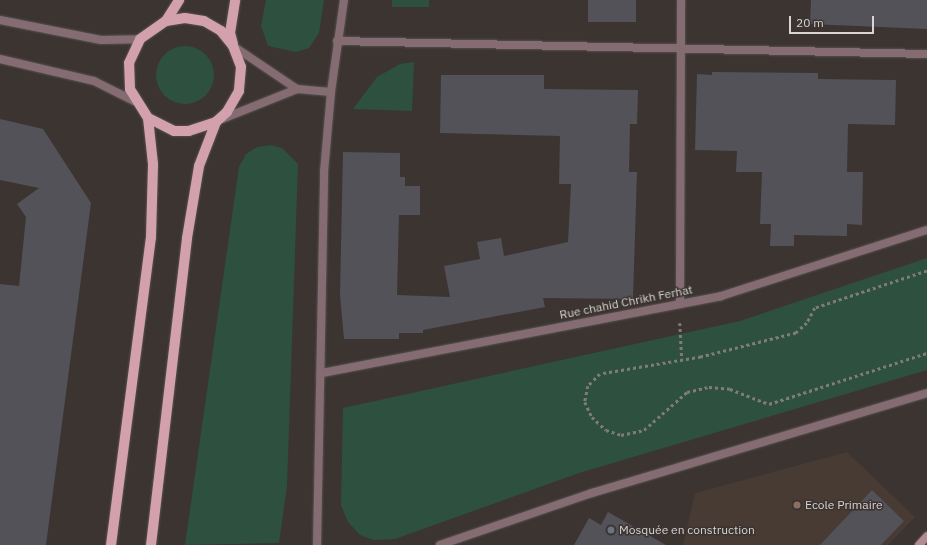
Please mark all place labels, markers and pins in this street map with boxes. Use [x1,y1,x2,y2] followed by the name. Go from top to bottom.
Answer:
[805,498,883,512] place label: Ecole Primaire
[792,500,802,510] marker: Ecole Primaire
[619,523,755,537] place label: Mosquée en construction
[606,525,616,535] marker: Mosquée en construction

